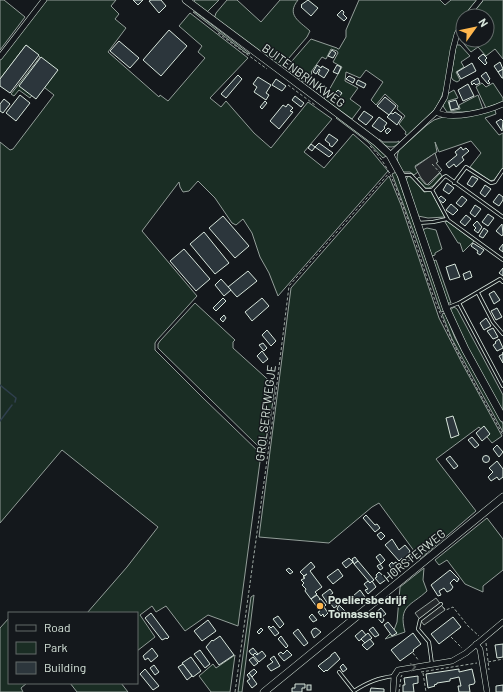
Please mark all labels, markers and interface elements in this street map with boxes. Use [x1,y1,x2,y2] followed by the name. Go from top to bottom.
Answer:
[455,8,495,48] north arrow
[476,16,491,29] text: N
[260,40,348,110] street label: BUITENBRINKWEG
[252,364,278,462] street label: GROLSERFWEGJE
[380,526,448,584] street label: HORSTERWEG
[328,592,407,620] place label: Poeliersbedrijf Tomassen
[315,601,325,611] marker: Poeliersbedrijf Tomassen
[8,612,138,684] legend
[44,620,71,634] text: Road
[44,640,68,654] text: Park
[44,660,86,674] text: Building
[410,663,416,672] one-way arrow

